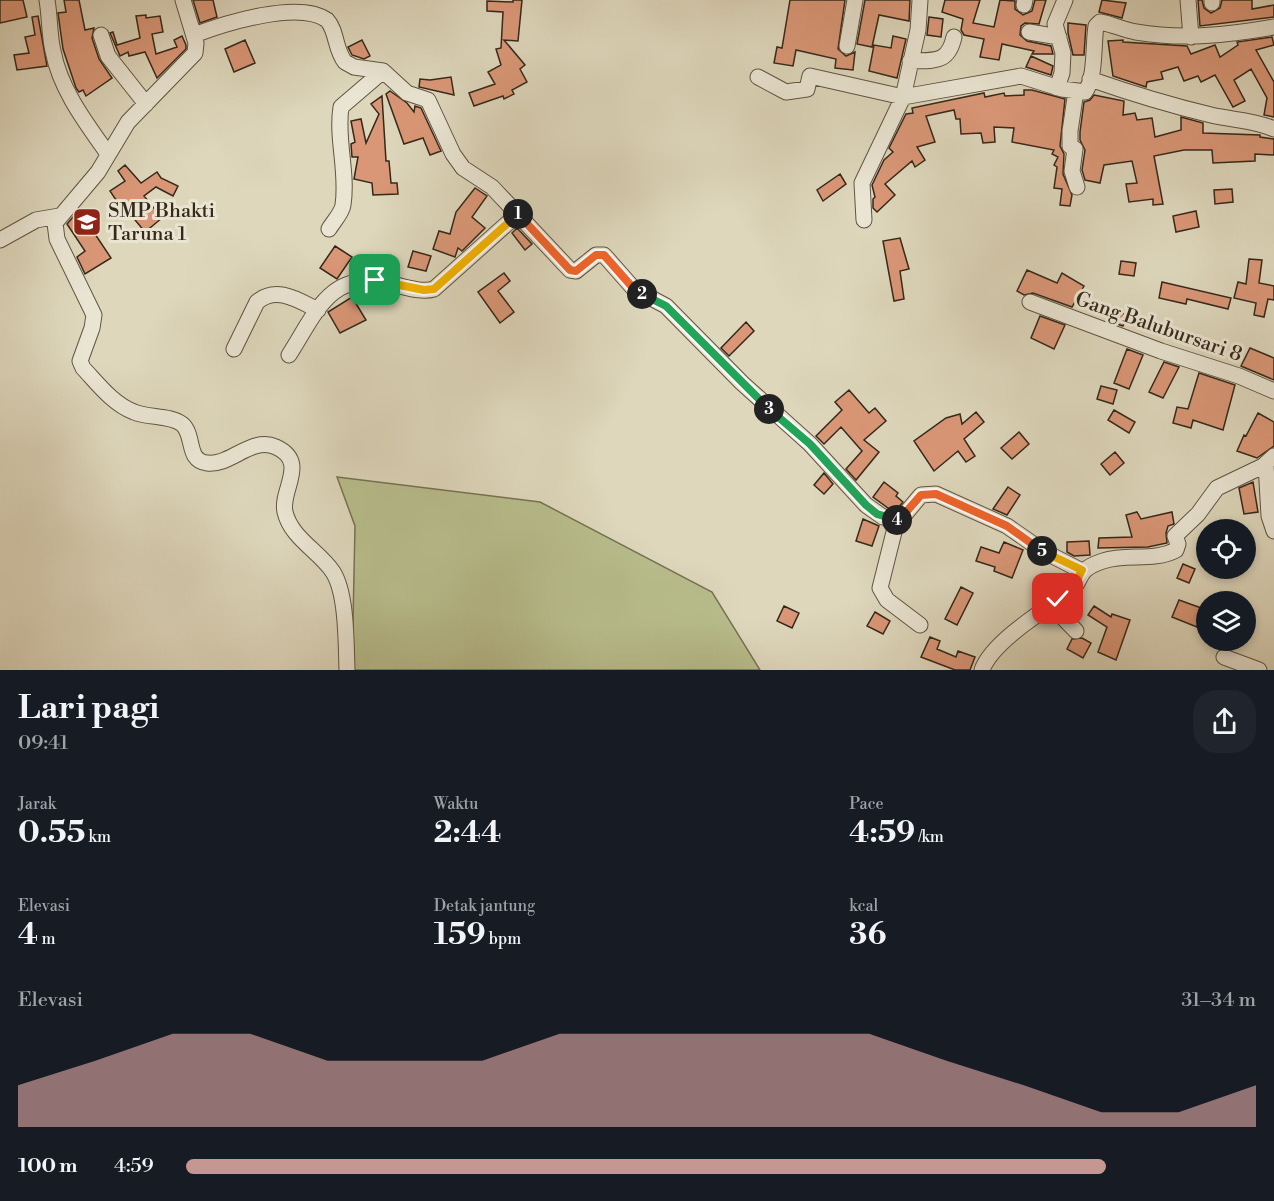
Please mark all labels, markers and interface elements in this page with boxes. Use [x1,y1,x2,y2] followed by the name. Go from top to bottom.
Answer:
[108,199,216,247] place label: SMP Bhakti Taruna 1
[503,199,533,229] pin: 1
[514,204,522,224] text: 1
[71,206,103,238] school or university icon: SMP Bhakti Taruna 1
[349,254,400,305] pin
[358,263,391,296] icon: arrive
[627,279,657,309] pin: 2
[637,284,647,304] text: 2
[1072,287,1245,368] street label: Gang Balubursari 8
[754,394,784,424] pin: 3
[764,399,774,419] text: 3
[882,505,912,535] pin: 4
[892,510,902,530] text: 4
[1196,519,1256,651] map controls
[1196,519,1256,579] button: locate
[1027,536,1057,566] pin: 5
[1037,541,1047,561] text: 5
[1032,573,1083,624] pin
[1041,582,1074,615] icon: check
[1196,591,1256,651] button: layers
[18,688,159,729] text: Lari pagi
[1193,690,1256,753] button: share
[18,731,68,756] text: 09:41
[18,794,56,814] text: Jarak
[434,794,478,814] text: Waktu
[849,794,884,814] text: Pace
[18,814,85,852] text: 0.55
[434,814,501,852] text: 2:44
[849,814,915,852] text: 4:59
[85,827,111,847] text: km
[915,827,944,847] text: /km
[18,896,70,916] text: Elevasi
[434,896,535,916] text: Detak jantung
[849,896,878,916] text: kcal
[18,916,38,954] text: 4
[434,916,486,954] text: 159
[849,916,886,954] text: 36
[38,929,55,949] text: m
[486,929,521,949] text: bpm
[18,988,83,1013] text: Elevasi
[1181,988,1256,1013] text: 31–34 m
[18,1154,77,1179] text: 100 m
[114,1154,154,1179] text: 4:59

